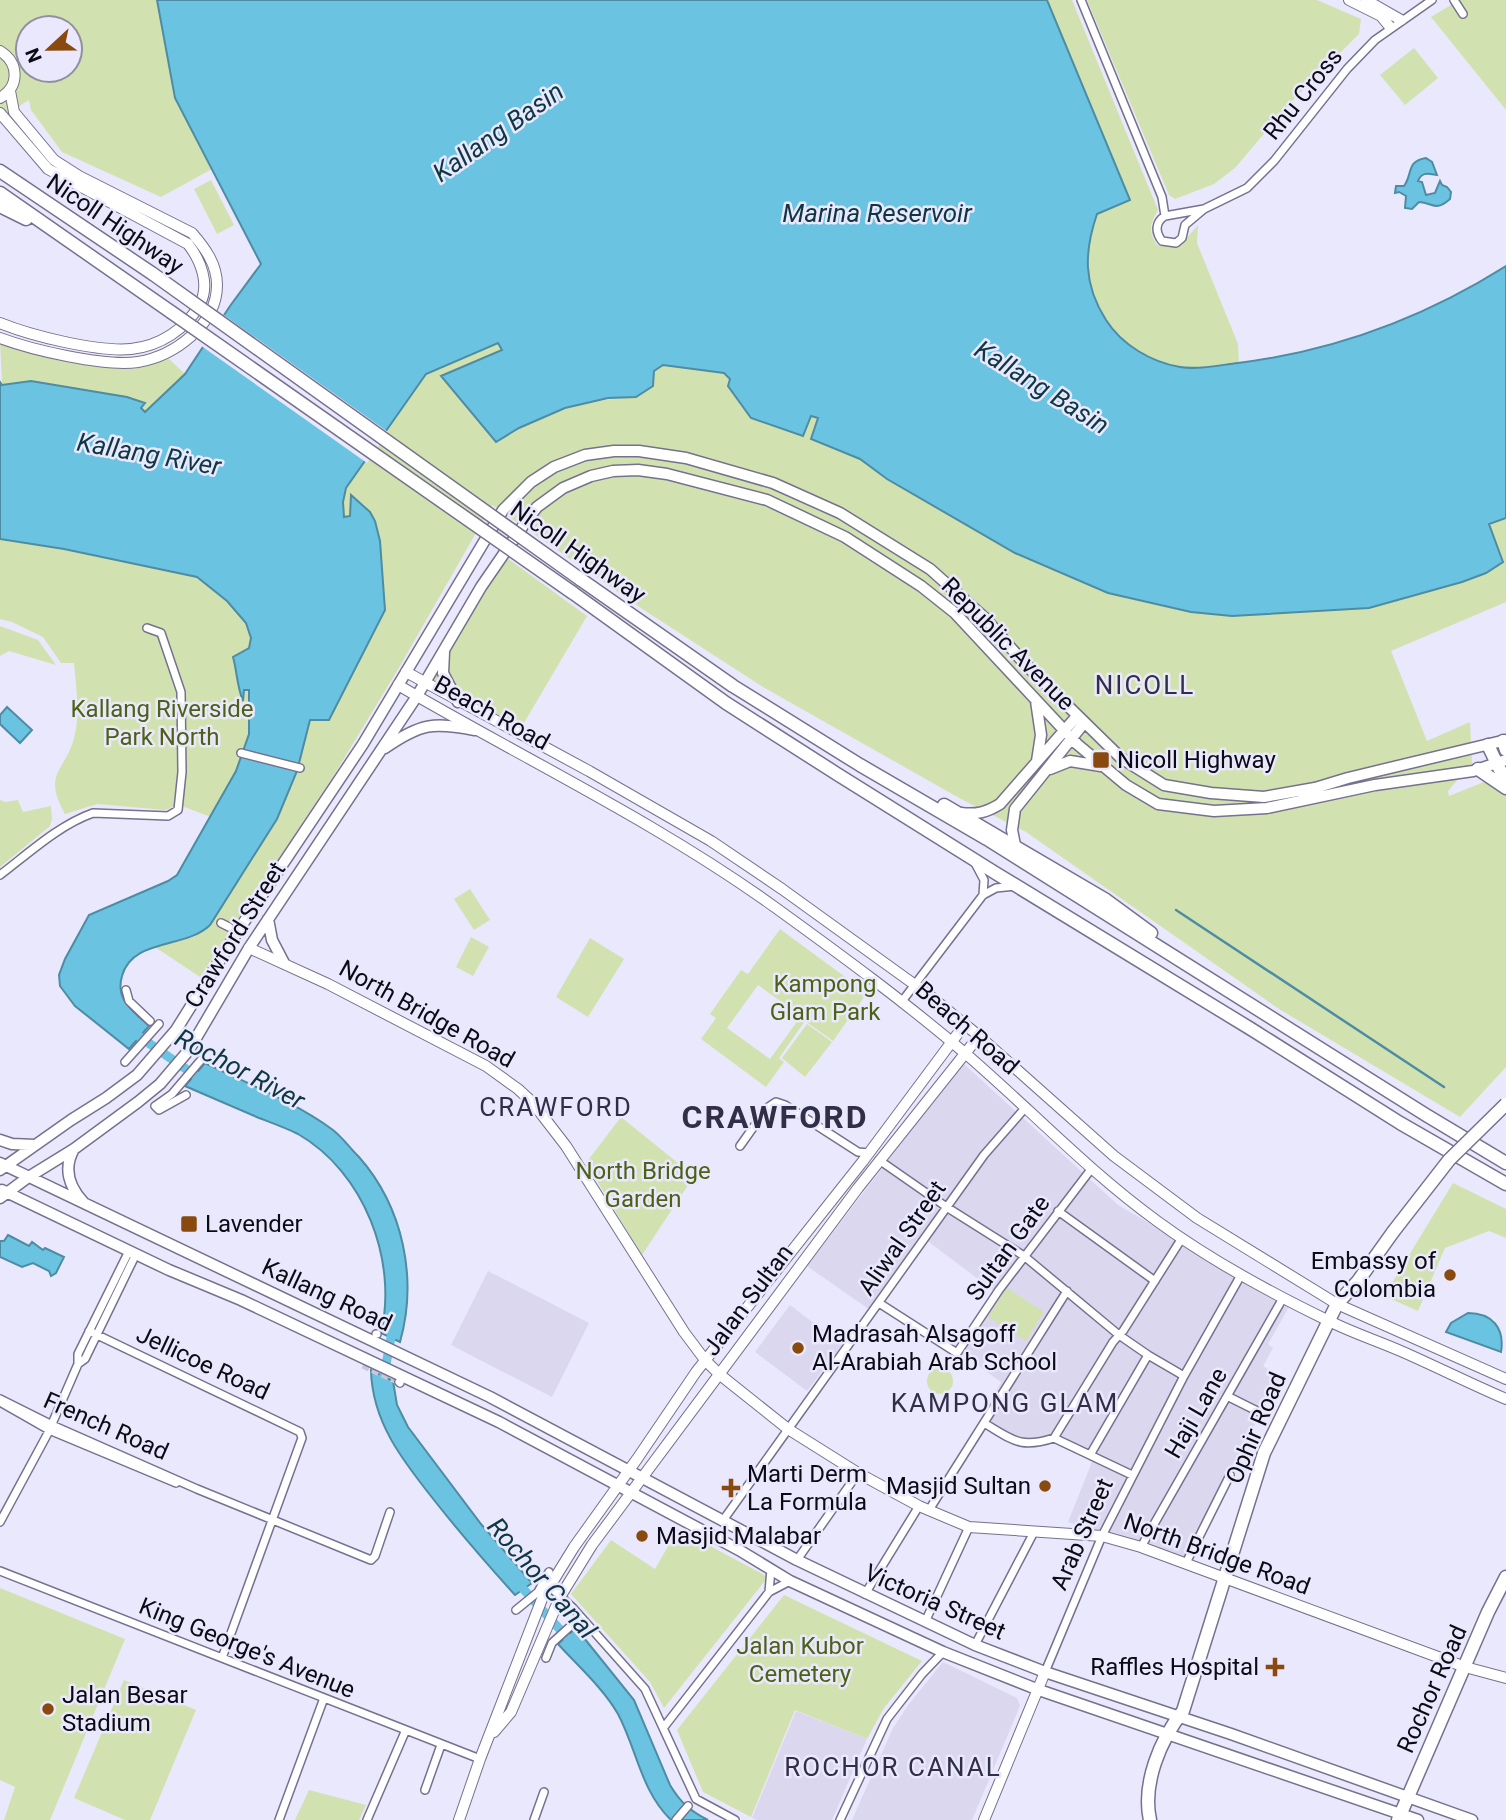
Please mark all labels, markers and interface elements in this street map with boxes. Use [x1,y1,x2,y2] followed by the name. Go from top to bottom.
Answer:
[14,14,84,84] north arrow
[1258,43,1348,145] street label: Rhu Cross
[21,45,47,66] text: N
[427,76,569,188] water label: Kallang Basin
[41,168,189,280] street label: Nicoll Highway
[782,198,973,228] water label: Marina Reservoir
[969,334,1115,440] water label: Kallang Basin
[75,427,225,482] water label: Kallang River
[505,495,652,609] street label: Nicoll Highway
[936,572,1080,716] street label: Republic Avenue
[429,670,555,756] street label: Beach Road
[1095,670,1195,700] district label: NICOLL
[71,695,253,751] park label: Kallang Riverside Park North
[1117,746,1276,774] place label: Nicoll Highway
[1091,750,1111,770] marker: Nicoll Highway
[179,857,291,1013] street label: Crawford Street
[334,954,520,1074] street label: North Bridge Road
[770,970,881,1026] park label: Kampong Glam Park
[910,976,1024,1080] street label: Beach Road
[170,1022,311,1116] water label: Rochor River
[479,1092,633,1122] district label: CRAWFORD
[681,1098,869,1136] district label: CRAWFORD
[575,1157,711,1213] park label: North Bridge Garden
[852,1175,952,1301] street label: Aliwal Street
[960,1190,1056,1306] street label: Sultan Gate
[205,1210,303,1238] place label: Lavender
[179,1214,199,1234] marker: Lavender
[697,1239,799,1361] street label: Jalan Sultan
[1311,1247,1437,1303] place label: Embassy of Colombia
[257,1253,397,1337] street label: Kallang Road
[1442,1267,1458,1283] marker: Embassy of Colombia
[132,1320,274,1406] street label: Jellicoe Road
[812,1320,1057,1376] place label: Madrasah Alsagoff Al-Arabiah Arab School
[790,1340,806,1356] marker: Madrasah Alsagoff Al-Arabiah Arab School
[1159,1363,1233,1463] street label: Haji Lane
[1220,1368,1292,1488] street label: Ophir Road
[39,1386,173,1466] street label: French Road
[891,1388,1119,1418] district label: KAMPONG GLAM
[747,1460,867,1516] place label: Marti Derm La Formula
[886,1472,1031,1500] place label: Masjid Sultan
[1045,1474,1119,1594] street label: Arab Street
[721,1478,741,1498] marker: Marti Derm La Formula
[1037,1478,1053,1494] marker: Masjid Sultan
[1120,1507,1314,1601] street label: North Bridge Road
[481,1511,603,1645] water label: Rochor Canal
[656,1522,821,1550] place label: Masjid Malabar
[634,1528,650,1544] marker: Masjid Malabar
[860,1558,1010,1646] street label: Victoria Street
[135,1592,359,1704] street label: King George's Avenue
[1391,1621,1473,1757] street label: Rochor Road
[736,1632,864,1688] park label: Jalan Kubor Cemetery
[1090,1653,1259,1681] place label: Raffles Hospital
[1265,1657,1285,1677] marker: Raffles Hospital
[62,1681,188,1737] place label: Jalan Besar Stadium
[40,1701,56,1717] marker: Jalan Besar Stadium
[784,1752,1002,1782] district label: ROCHOR CANAL

